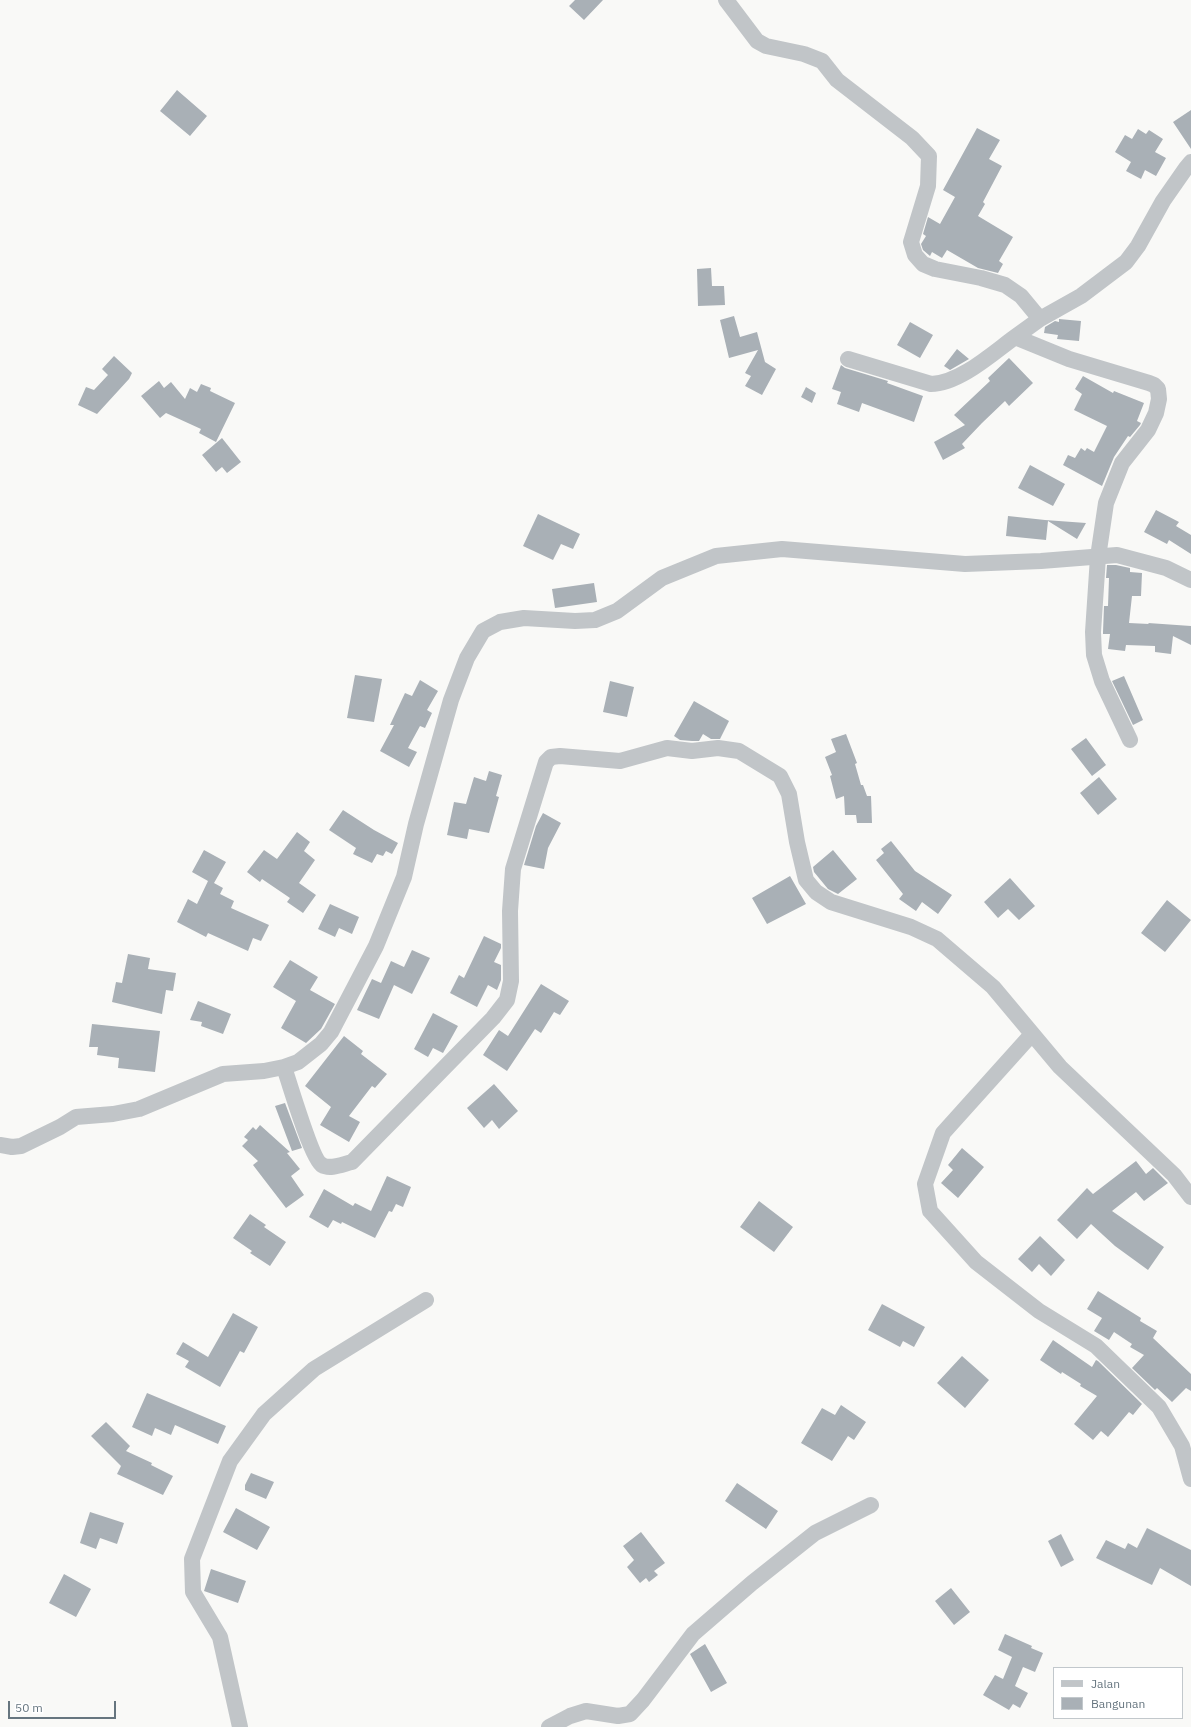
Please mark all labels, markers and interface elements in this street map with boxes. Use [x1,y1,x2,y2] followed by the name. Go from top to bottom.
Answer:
[1053,1667,1183,1719] legend
[1091,1676,1120,1691] text: Jalan
[10,1693,118,1719] scale bar
[1091,1696,1145,1711] text: Bangunan
[15,1700,43,1715] text: 50 m

